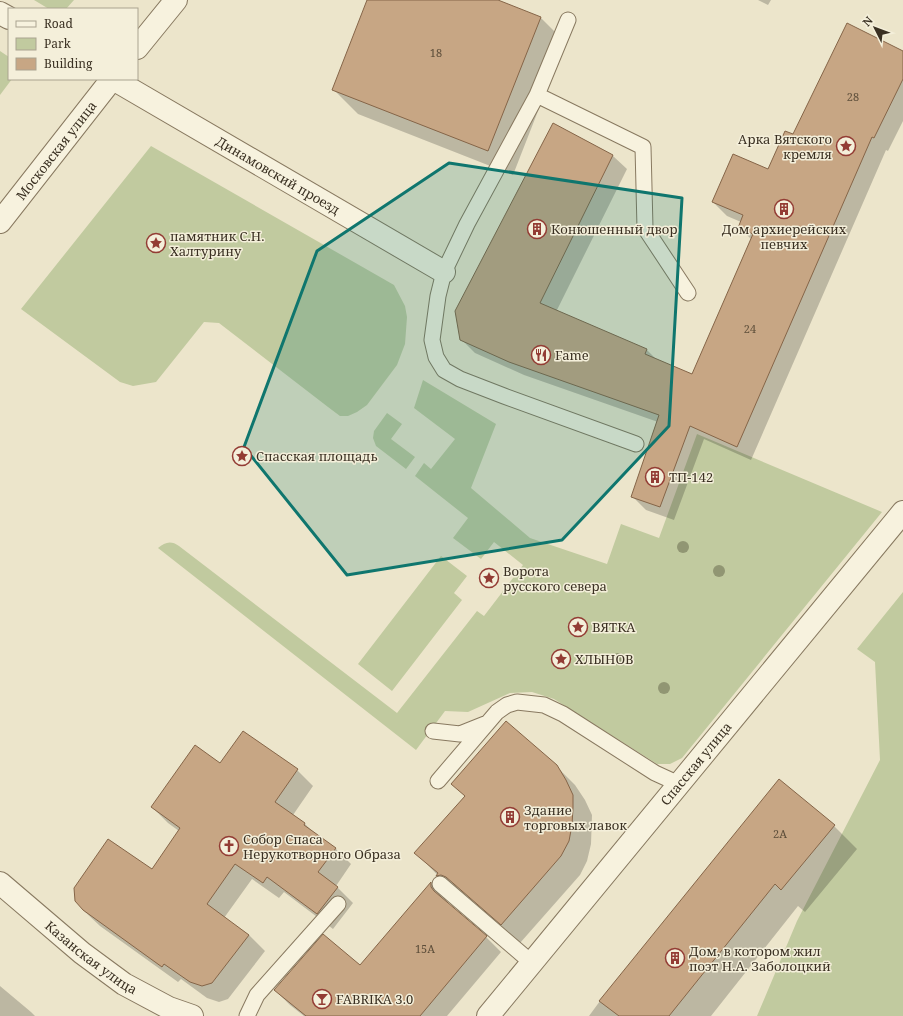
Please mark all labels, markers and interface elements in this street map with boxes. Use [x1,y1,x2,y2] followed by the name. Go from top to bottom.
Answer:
[8,8,138,80] legend
[855,8,895,48] north arrow
[859,12,876,29] text: N
[44,15,74,32] text: Road
[44,35,72,52] text: Park
[430,45,442,60] house number: 18
[44,55,93,72] text: Building
[847,89,859,104] house number: 28
[12,97,101,204] street label: Московская улица
[738,130,832,163] place label: Арка Вятского кремля
[213,132,343,218] street label: Динамовский проезд
[835,135,857,157] place icon: Арка Вятского кремля
[773,198,795,220] building icon: Дом архиерейских певчих
[526,218,548,240] building icon: Конюшенный двор
[551,220,678,238] place label: Конюшенный двор
[722,220,847,253] place label: Дом архиерейских певчих
[170,227,264,260] place label: памятник С.Н. Халтурину
[145,232,167,254] place icon: памятник С.Н. Халтурину
[744,321,756,336] house number: 24
[530,344,552,366] restaurant icon: Fame
[555,346,589,364] place label: Fame
[231,445,253,467] place icon: Спасская площадь
[256,447,377,465] place label: Спасская площадь
[644,466,666,488] building icon: ТП-142
[669,468,713,486] place label: ТП-142
[503,562,607,595] place label: Ворота русского севера
[478,567,500,589] place icon: Ворота русского севера
[567,616,589,638] place icon: ВЯТКА
[592,618,636,636] place label: ВЯТКА
[550,648,572,670] place icon: ХЛЫНОВ
[575,650,634,668] place label: ХЛЫНОВ
[656,718,736,809] street label: Спасская улица
[524,801,627,834] place label: Здание торговых лавок
[499,806,521,828] building icon: Здание торговых лавок
[773,826,787,841] house number: 2А
[243,830,401,863] place label: Собор Спаса Нерукотворного Образа
[218,835,240,857] church icon: Собор Спаса Нерукотворного Образа
[42,917,140,998] street label: Казанская улица
[415,941,435,956] house number: 15А
[689,942,831,975] place label: Дом, в котором жил поэт Н.А. Заболоцкий
[664,947,686,969] building icon: Дом, в котором жил поэт Н.А. Заболоцкий
[311,988,333,1010] bar icon: FABRIKA 3.0
[336,990,413,1008] place label: FABRIKA 3.0

